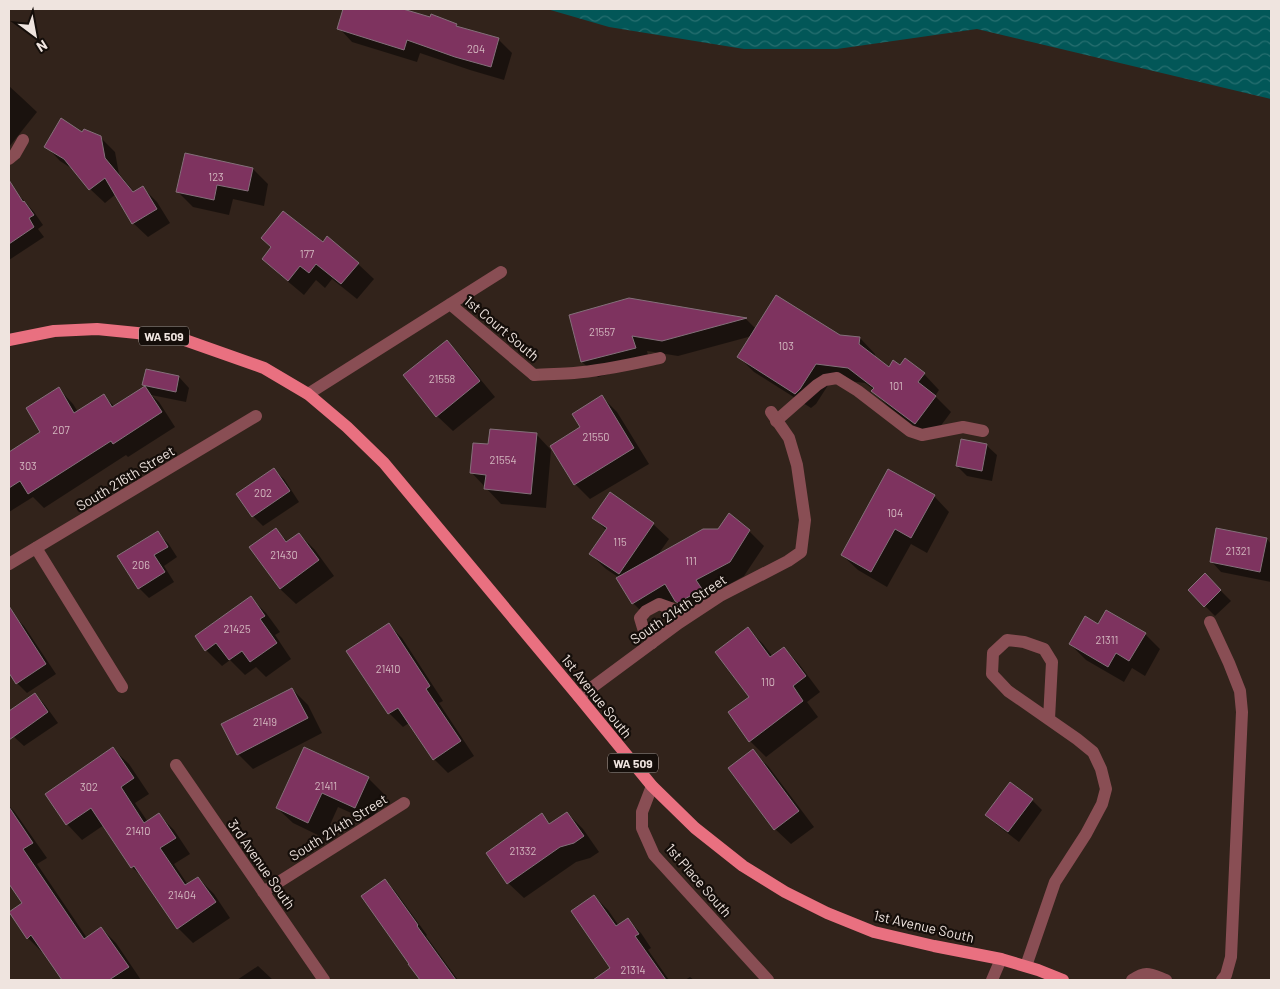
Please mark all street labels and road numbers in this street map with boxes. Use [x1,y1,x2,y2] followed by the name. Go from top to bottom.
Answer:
[461,292,543,364] street label: 1st Court South
[139,326,189,346] road number: WA 509
[73,442,177,514] street label: South 216th Street
[627,571,729,647] street label: South 214th Street
[558,651,636,741] street label: 1st Avenue South
[608,754,658,772] road number: WA 509
[286,790,390,864] street label: South 214th Street
[225,816,299,912] street label: 3rd Avenue South
[663,840,735,920] street label: 1st Place South
[872,906,976,946] street label: 1st Avenue South

